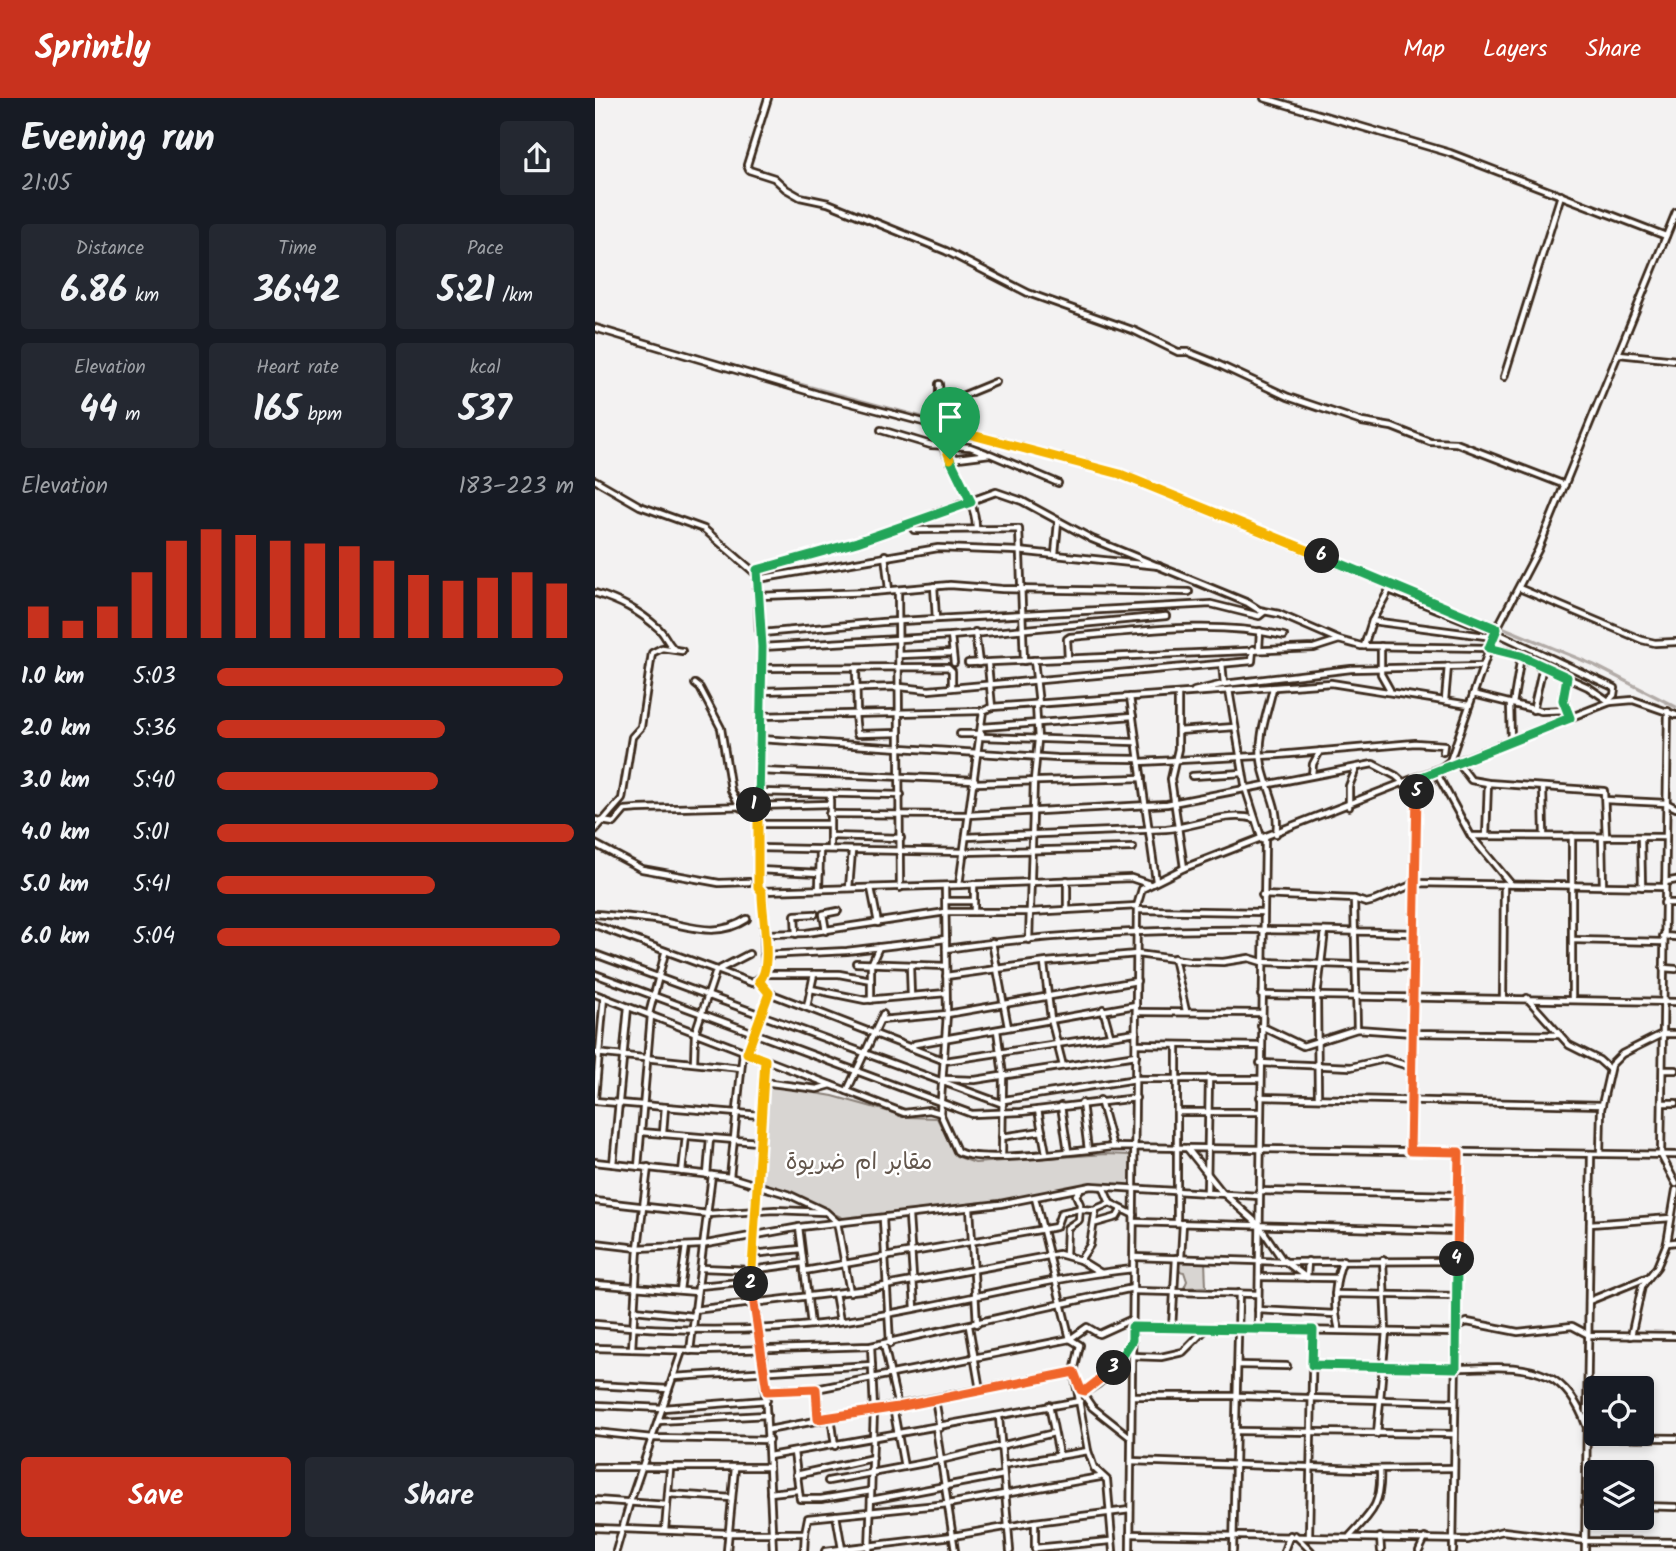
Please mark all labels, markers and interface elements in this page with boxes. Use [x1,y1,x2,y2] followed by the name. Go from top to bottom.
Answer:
[35,23,151,76] text: Sprintly
[1403,30,1445,69] text: Map
[1483,30,1547,69] text: Layers
[1585,30,1641,69] text: Share
[21,110,215,170] text: Evening run
[500,121,574,195] button: share
[21,166,71,202] text: 21:05
[76,234,144,264] text: Distance
[278,234,317,264] text: Time
[467,234,503,264] text: Pace
[61,264,127,320] text: 6.86
[254,264,341,320] text: 36:42
[437,264,495,320] text: 5:21
[127,281,159,311] text: km
[495,281,533,311] text: /km
[74,353,146,383] text: Elevation
[256,353,339,383] text: Heart rate
[470,353,501,383] text: kcal
[79,383,118,439] text: 44
[253,383,300,439] text: 165
[458,383,512,439] text: 537
[920,387,980,459] pin
[931,398,969,436] icon: arrive
[118,400,140,430] text: m
[300,400,342,430] text: bpm
[21,469,108,505] text: Elevation
[458,469,574,505] text: 183–223 m
[1305,538,1339,574] pin: 6
[1316,540,1327,570] text: 6
[21,659,84,695] text: 1.0 km
[133,659,176,695] text: 5:03
[21,711,91,747] text: 2.0 km
[133,711,177,747] text: 5:36
[21,763,90,799] text: 3.0 km
[133,763,175,799] text: 5:40
[1399,774,1435,810] pin: 5
[1412,776,1421,806] text: 5
[737,788,771,822] pin: 1
[751,789,756,819] text: 1
[21,815,90,851] text: 4.0 km
[133,815,170,851] text: 5:01
[21,867,89,903] text: 5.0 km
[133,867,171,903] text: 5:41
[21,919,90,955] text: 6.0 km
[133,919,175,955] text: 5:04
[786,1145,932,1181] park label: مقابر ام ضريوة
[1439,1242,1475,1276] pin: 4
[1451,1243,1462,1273] text: 4
[733,1266,769,1302] pin: 2
[745,1268,756,1298] text: 2
[1097,1350,1131,1386] pin: 3
[1108,1352,1119,1382] text: 3
[1584,1376,1654,1530] map controls
[1584,1376,1654,1446] button: locate
[21,1457,291,1537] button: Save
[305,1457,574,1537] button: Share
[1584,1460,1654,1530] button: layers

